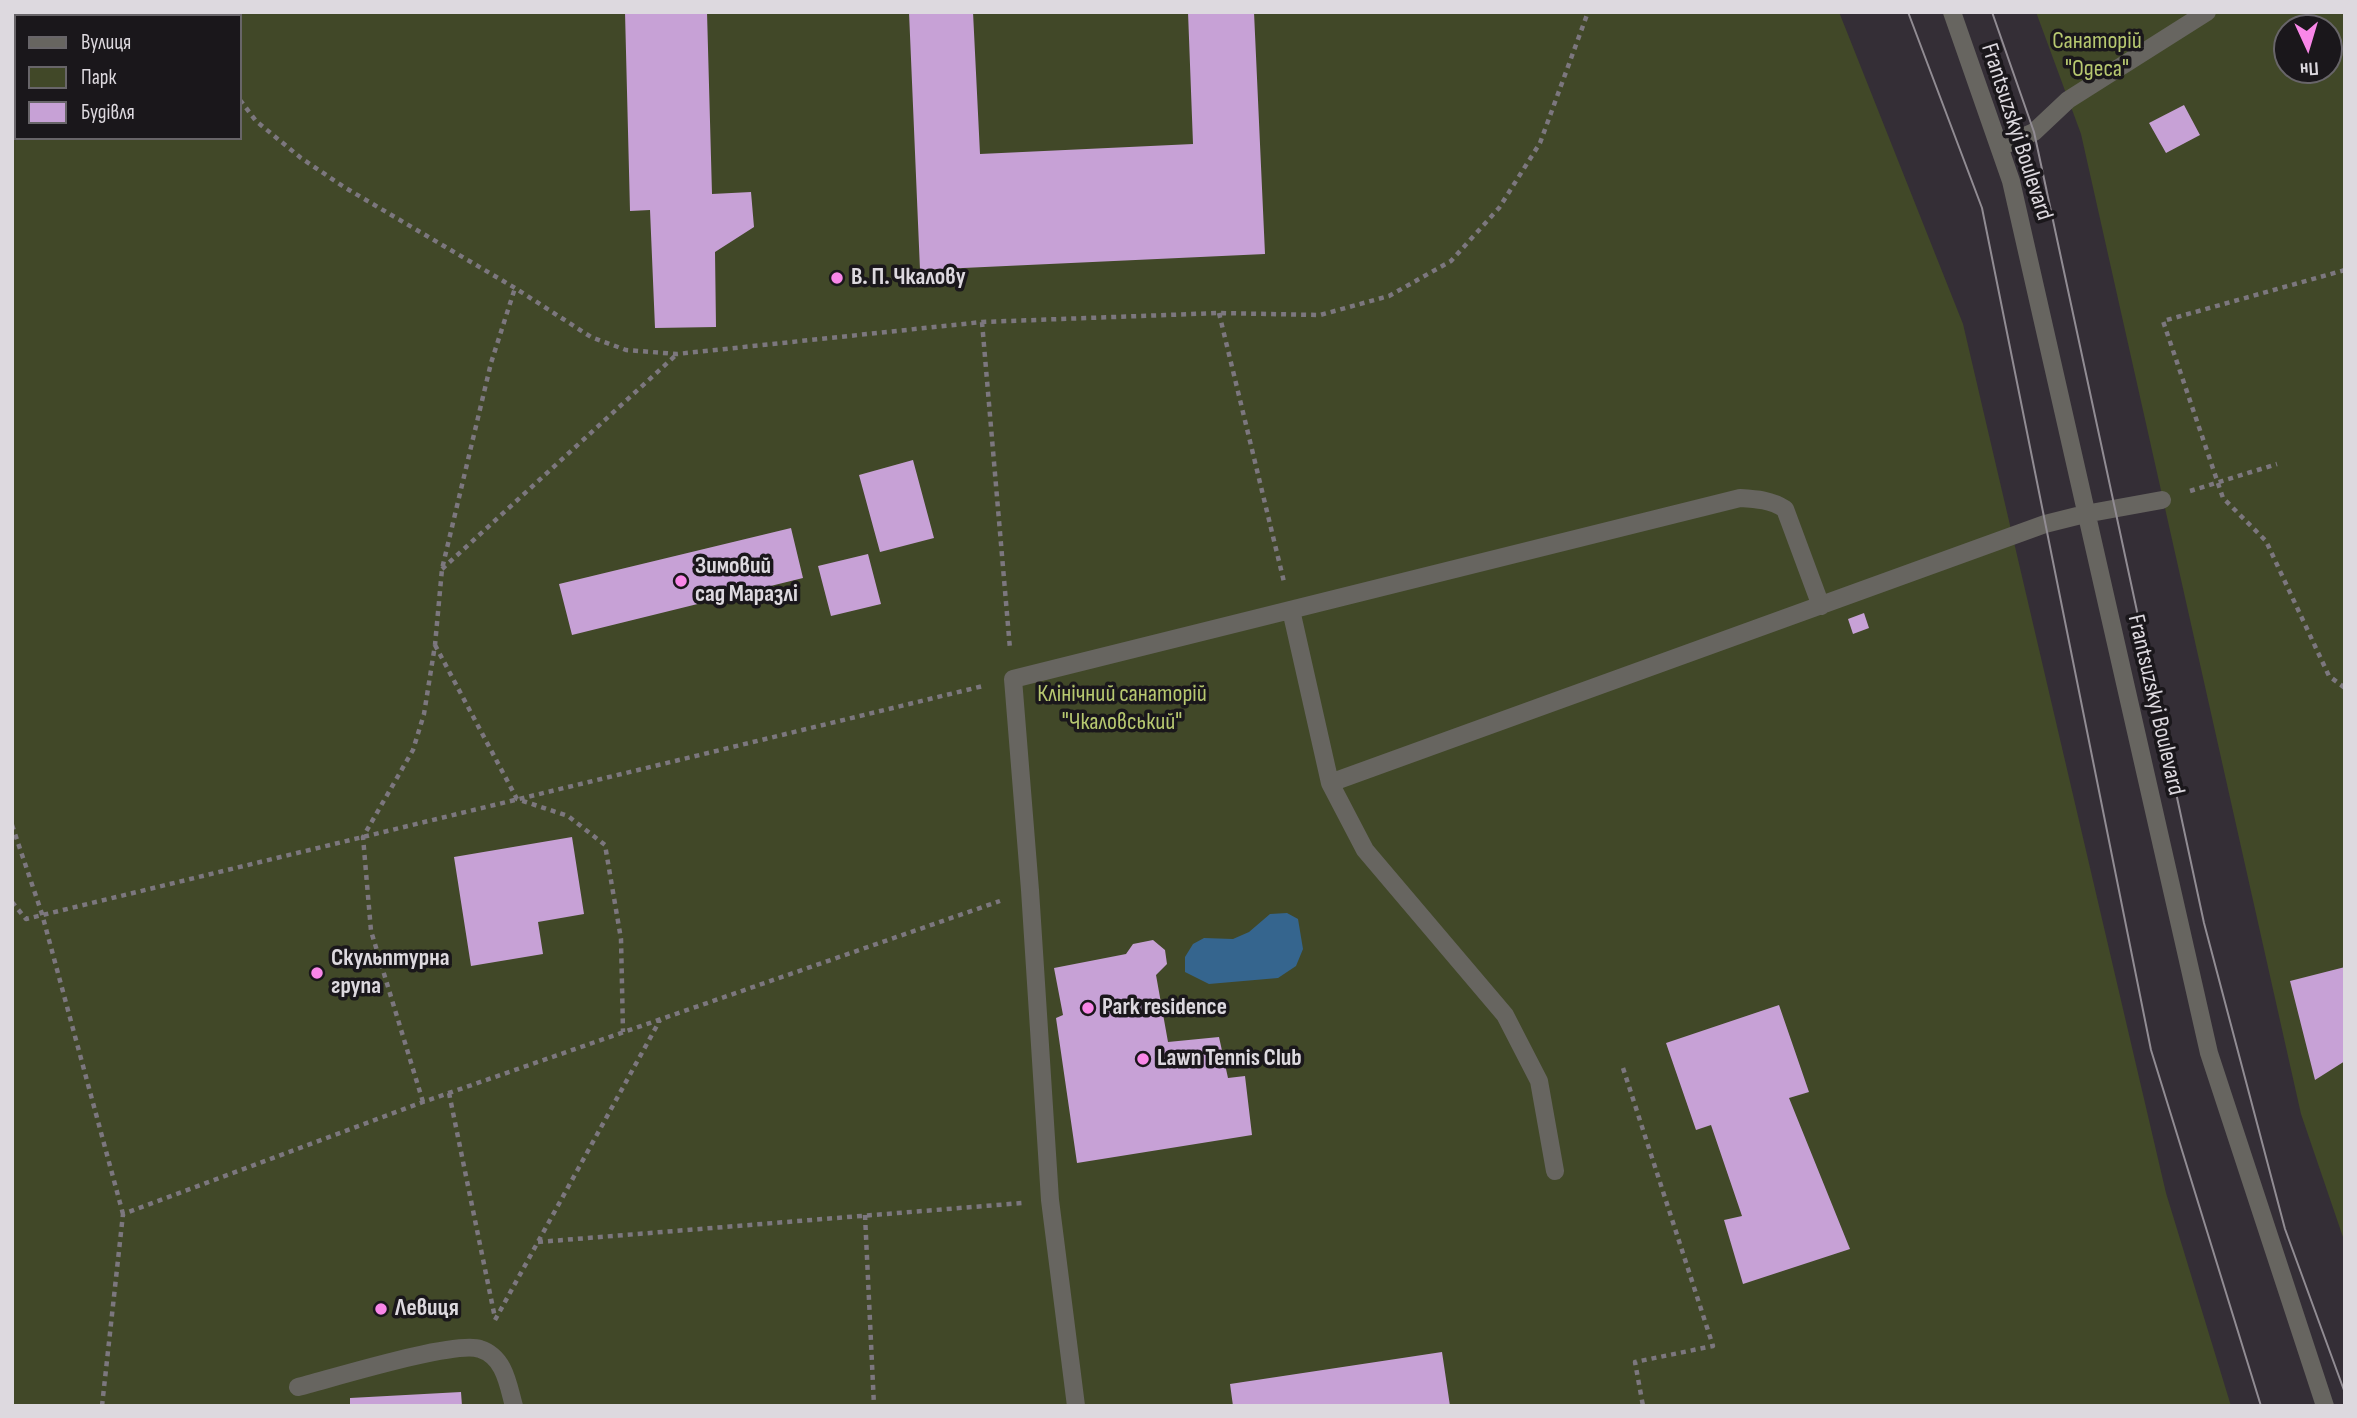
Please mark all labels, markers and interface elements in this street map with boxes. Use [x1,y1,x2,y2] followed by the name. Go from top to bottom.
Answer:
[14,14,242,140] legend
[2273,14,2343,84] north arrow
[2052,28,2142,84] park label: Санаторій "Одеса"
[81,30,131,55] text: Вулиця
[1974,40,2058,224] street label: Frantsuzskyi Boulevard
[2299,56,2319,81] text: Пн
[81,65,116,90] text: Парк
[81,100,135,125] text: Будівля
[851,264,966,292] place label: В. П. Чкалову
[829,270,845,286] marker: В. П. Чкалову
[695,553,798,609] place label: Зимовий сад Маразлі
[673,573,689,589] marker: Зимовий сад Маразлі
[2120,612,2190,798] street label: Frantsuzskyi Boulevard
[1037,681,1207,737] park label: Клінічний санаторій "Чкаловський"
[331,945,450,1001] place label: Скульптурна група
[309,965,325,981] marker: Скульптурна група
[1102,994,1227,1022] place label: Park residence
[1080,1000,1096,1016] marker: Park residence
[1157,1045,1302,1073] place label: Lawn Tennis Club
[1135,1051,1151,1067] marker: Lawn Tennis Club
[395,1295,459,1323] place label: Левиця
[373,1301,389,1317] marker: Левиця

